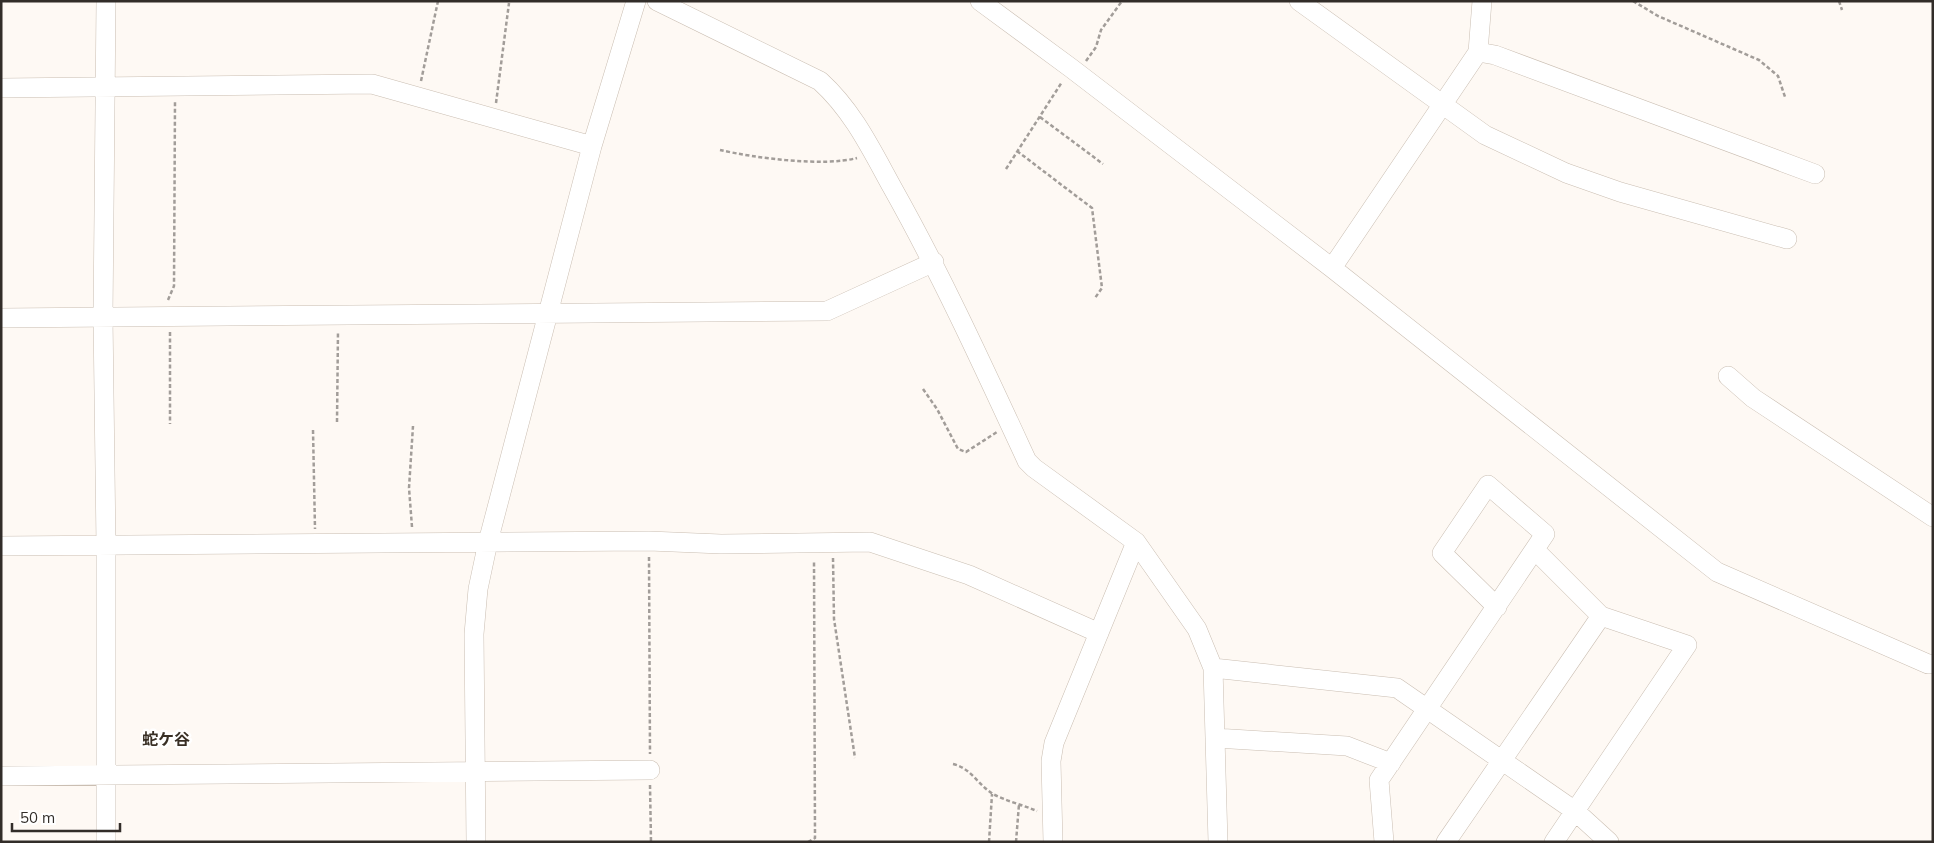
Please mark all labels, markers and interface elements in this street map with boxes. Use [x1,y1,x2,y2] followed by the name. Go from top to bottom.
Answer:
[142,729,190,749] district label: 蛇ケ谷
[12,800,120,832] scale bar
[20,808,55,827] text: 50 m

